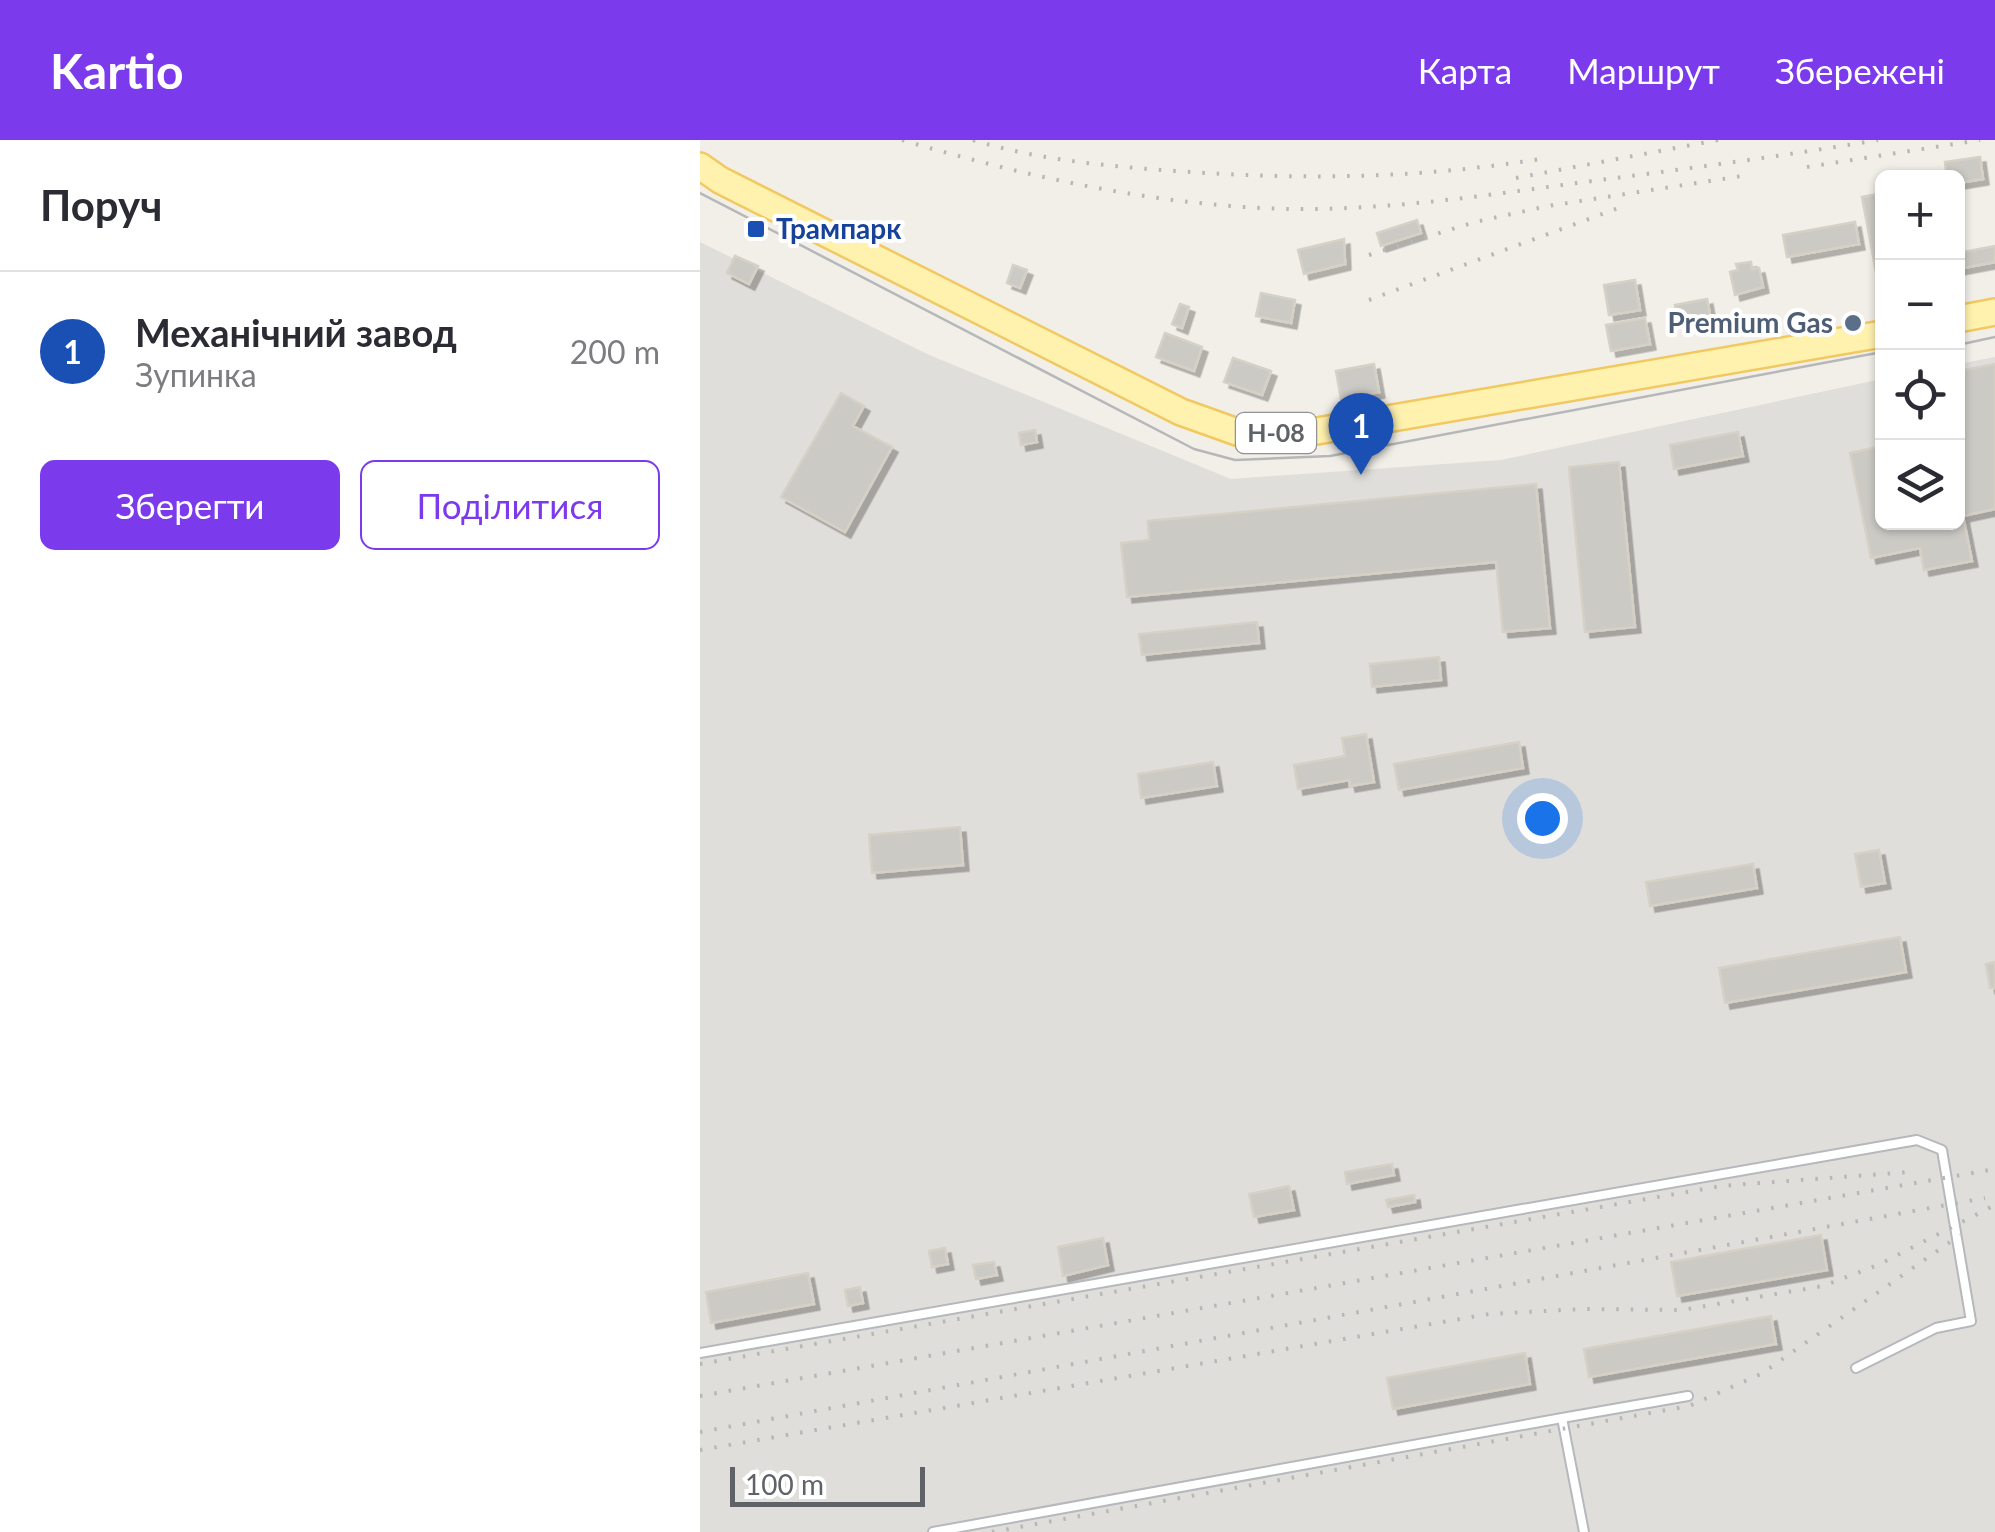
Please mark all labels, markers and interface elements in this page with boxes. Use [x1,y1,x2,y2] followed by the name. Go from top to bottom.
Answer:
[50,42,184,99] text: Kartio
[1418,49,1512,91] text: Карта
[1567,49,1720,91] text: Маршрут
[1775,49,1945,91] text: Збережені
[1875,170,1965,530] map controls
[1875,170,1965,260] button: +
[40,180,162,230] text: Поруч
[776,211,901,245] place label: Трампарк
[745,218,767,240] marker: Трампарк
[1875,260,1965,350] button: −
[1667,305,1833,339] place label: Premium Gas
[135,309,457,355] text: Механічний завод
[1842,312,1864,334] marker: Premium Gas
[63,332,82,371] text: 1
[570,332,660,371] text: 200 m
[1875,350,1965,440] button: locate
[135,355,257,394] text: Зупинка
[1328,392,1394,475] pin: 1
[1236,413,1316,453] road number: Н-08
[1875,440,1965,530] button: layers
[40,460,340,550] button: Зберегти
[360,460,660,550] button: Поділитися
[1517,793,1568,844] your location
[730,1462,925,1506] scale bar
[745,1467,824,1501] text: 100 m

